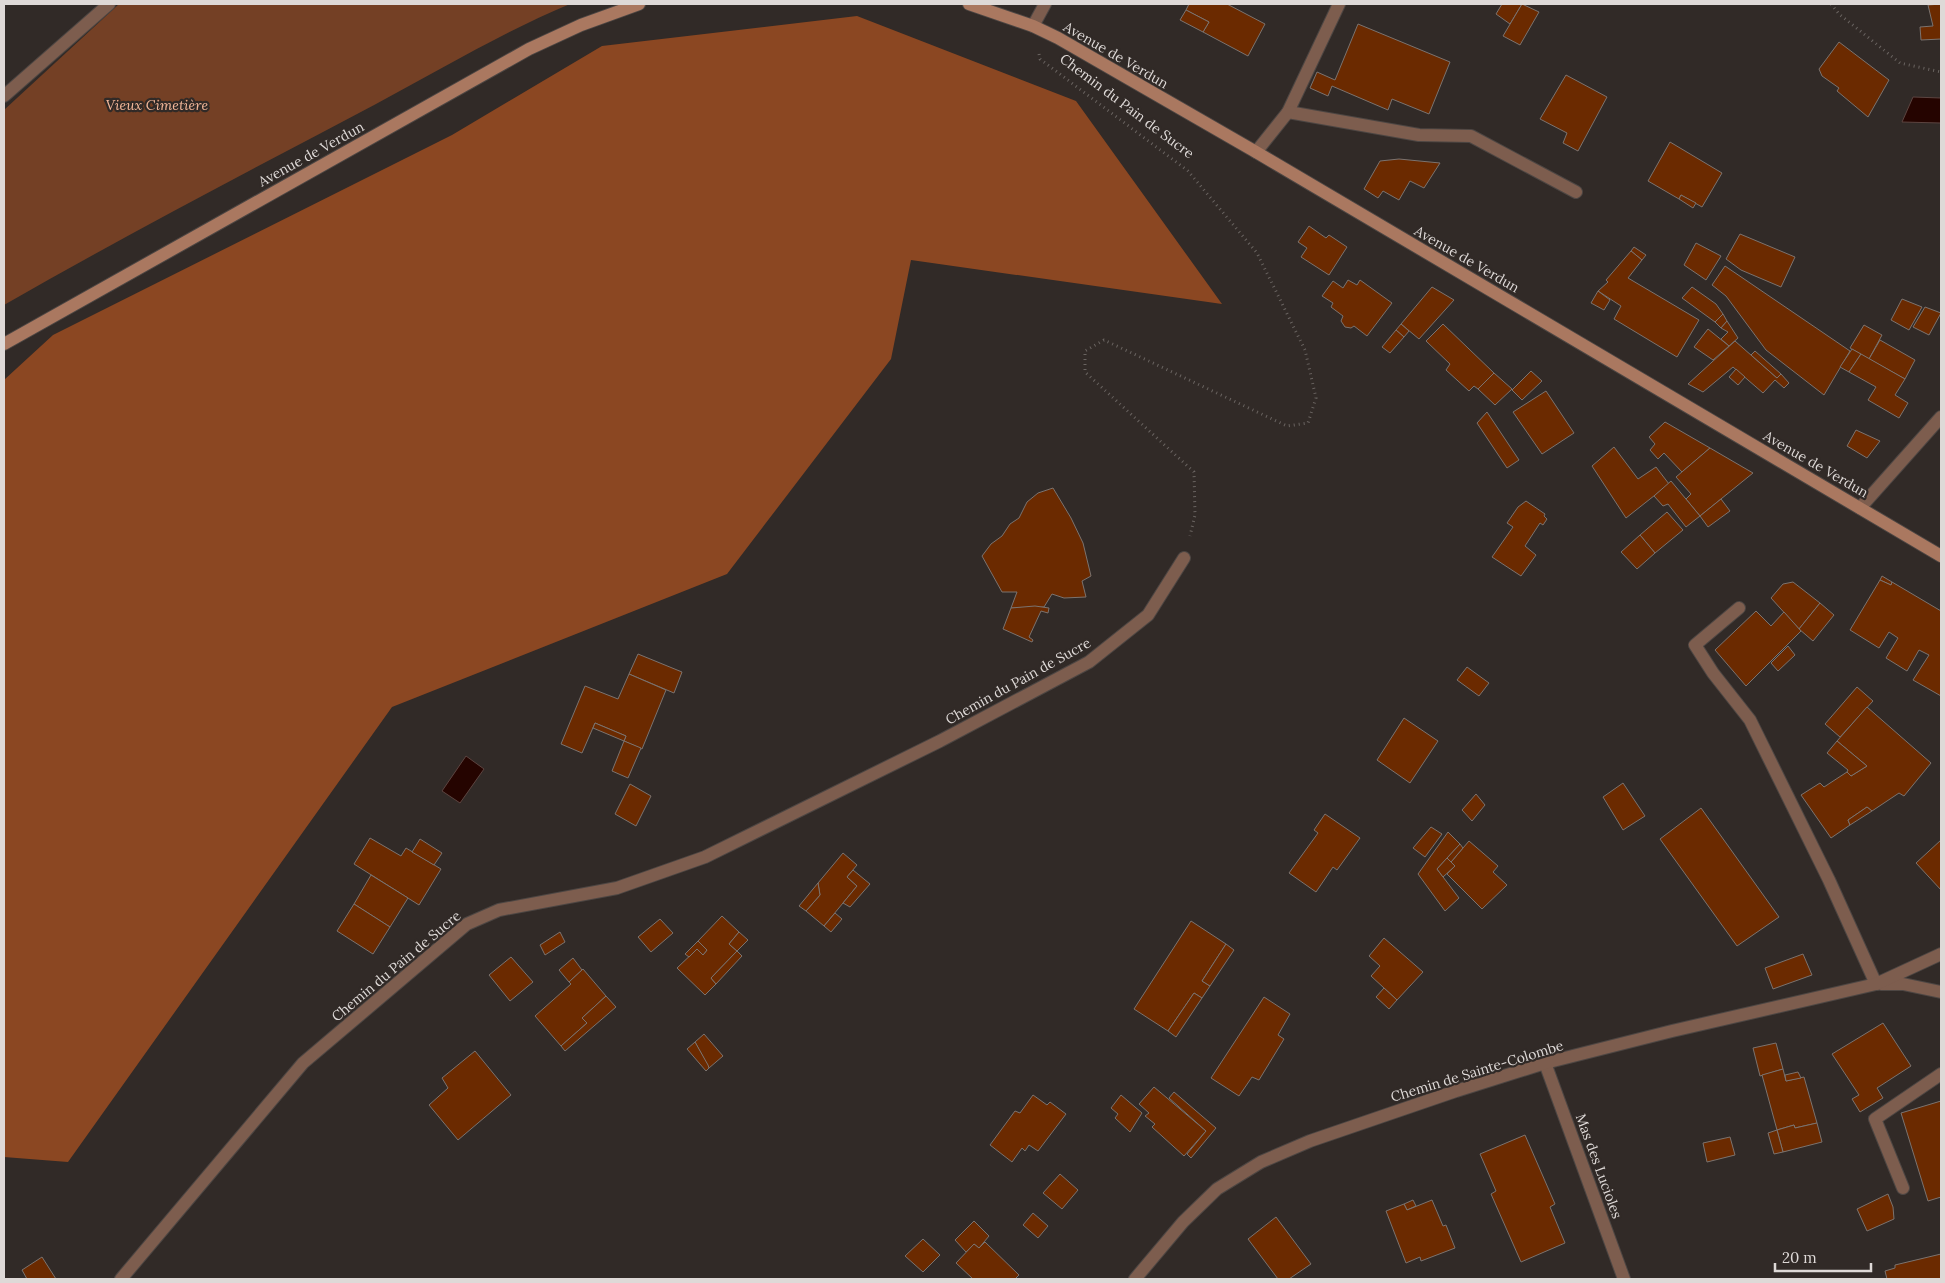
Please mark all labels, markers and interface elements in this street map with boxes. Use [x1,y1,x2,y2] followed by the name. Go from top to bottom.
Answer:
[1059,17,1172,93] street label: Avenue de Verdun
[1056,50,1198,163] street label: Chemin du Pain de Sucre
[106,96,208,114] park label: Vieux Cimetière
[254,117,367,191] street label: Avenue de Verdun
[1410,221,1523,297] street label: Avenue de Verdun
[1759,426,1872,502] street label: Avenue de Verdun
[942,633,1094,728] street label: Chemin du Pain de Sucre
[328,906,465,1025] street label: Chemin du Pain de Sucre
[1389,1036,1566,1106] street label: Chemin de Sainte-Colombe
[1572,1111,1626,1221] street label: Mas des Lucioles
[1775,1240,1871,1272] scale bar
[1782,1248,1817,1267] text: 20 m

